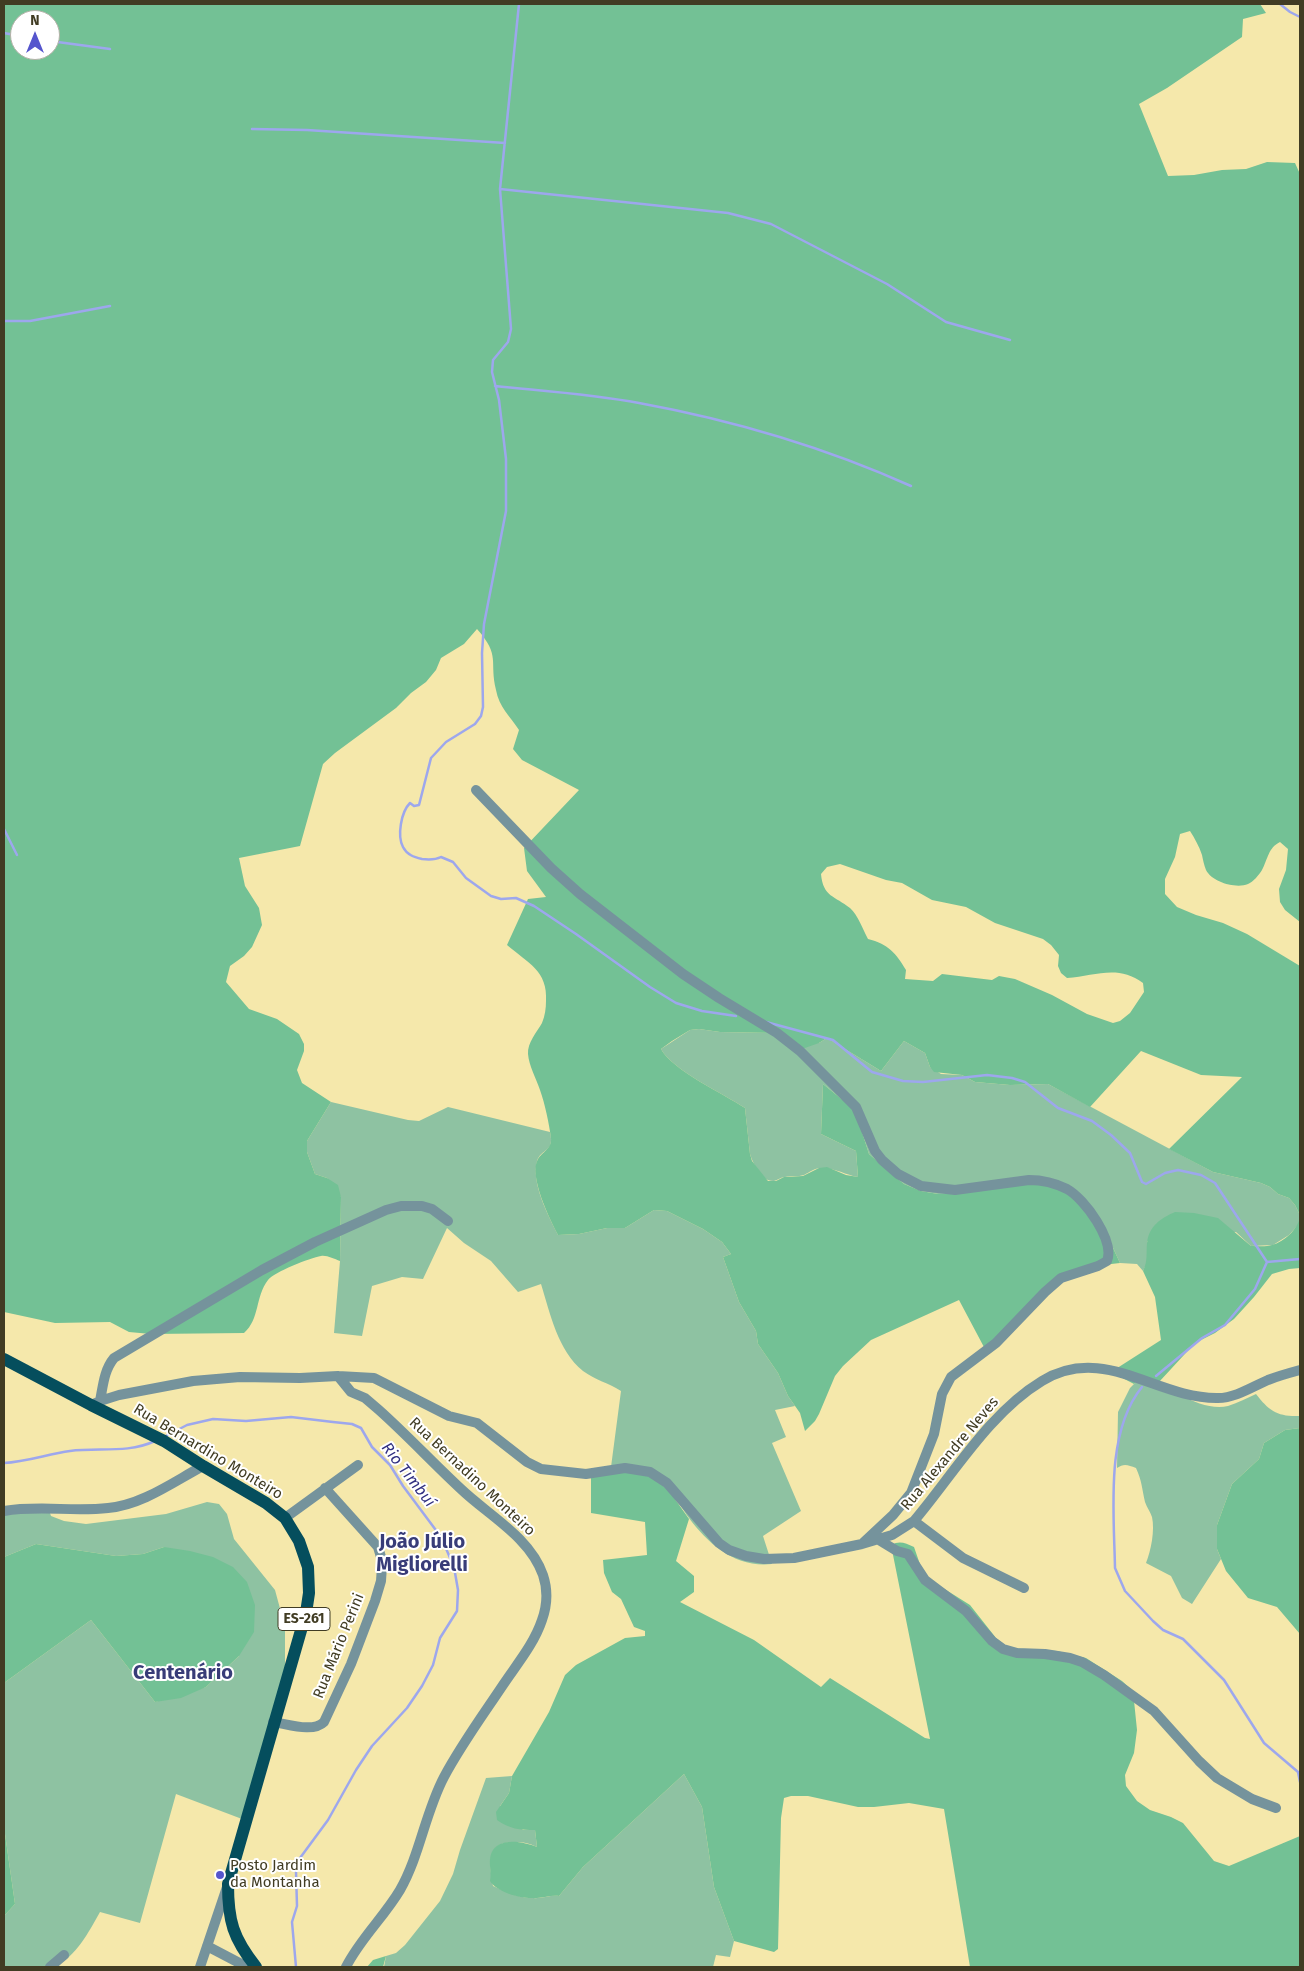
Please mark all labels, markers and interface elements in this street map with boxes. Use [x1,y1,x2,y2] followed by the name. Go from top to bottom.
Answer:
[10,10,60,60] north arrow
[30,12,40,29] text: N
[897,1394,1003,1514] street label: Rua Alexandre Neves
[130,1400,286,1504] street label: Rua Bernardino Monteiro
[405,1414,539,1540] street label: Rua Bernadino Monteiro
[377,1439,439,1511] water label: Rio Timbuí
[376,1530,468,1577] district label: João Júlio Migliorelli
[310,1591,368,1701] street label: Rua Mário Perini
[278,1608,330,1630] road number: ES-261
[133,1661,233,1685] district label: Centenário
[230,1857,320,1892] place label: Posto Jardim da Montanha
[214,1869,226,1881] marker: Posto Jardim da Montanha

